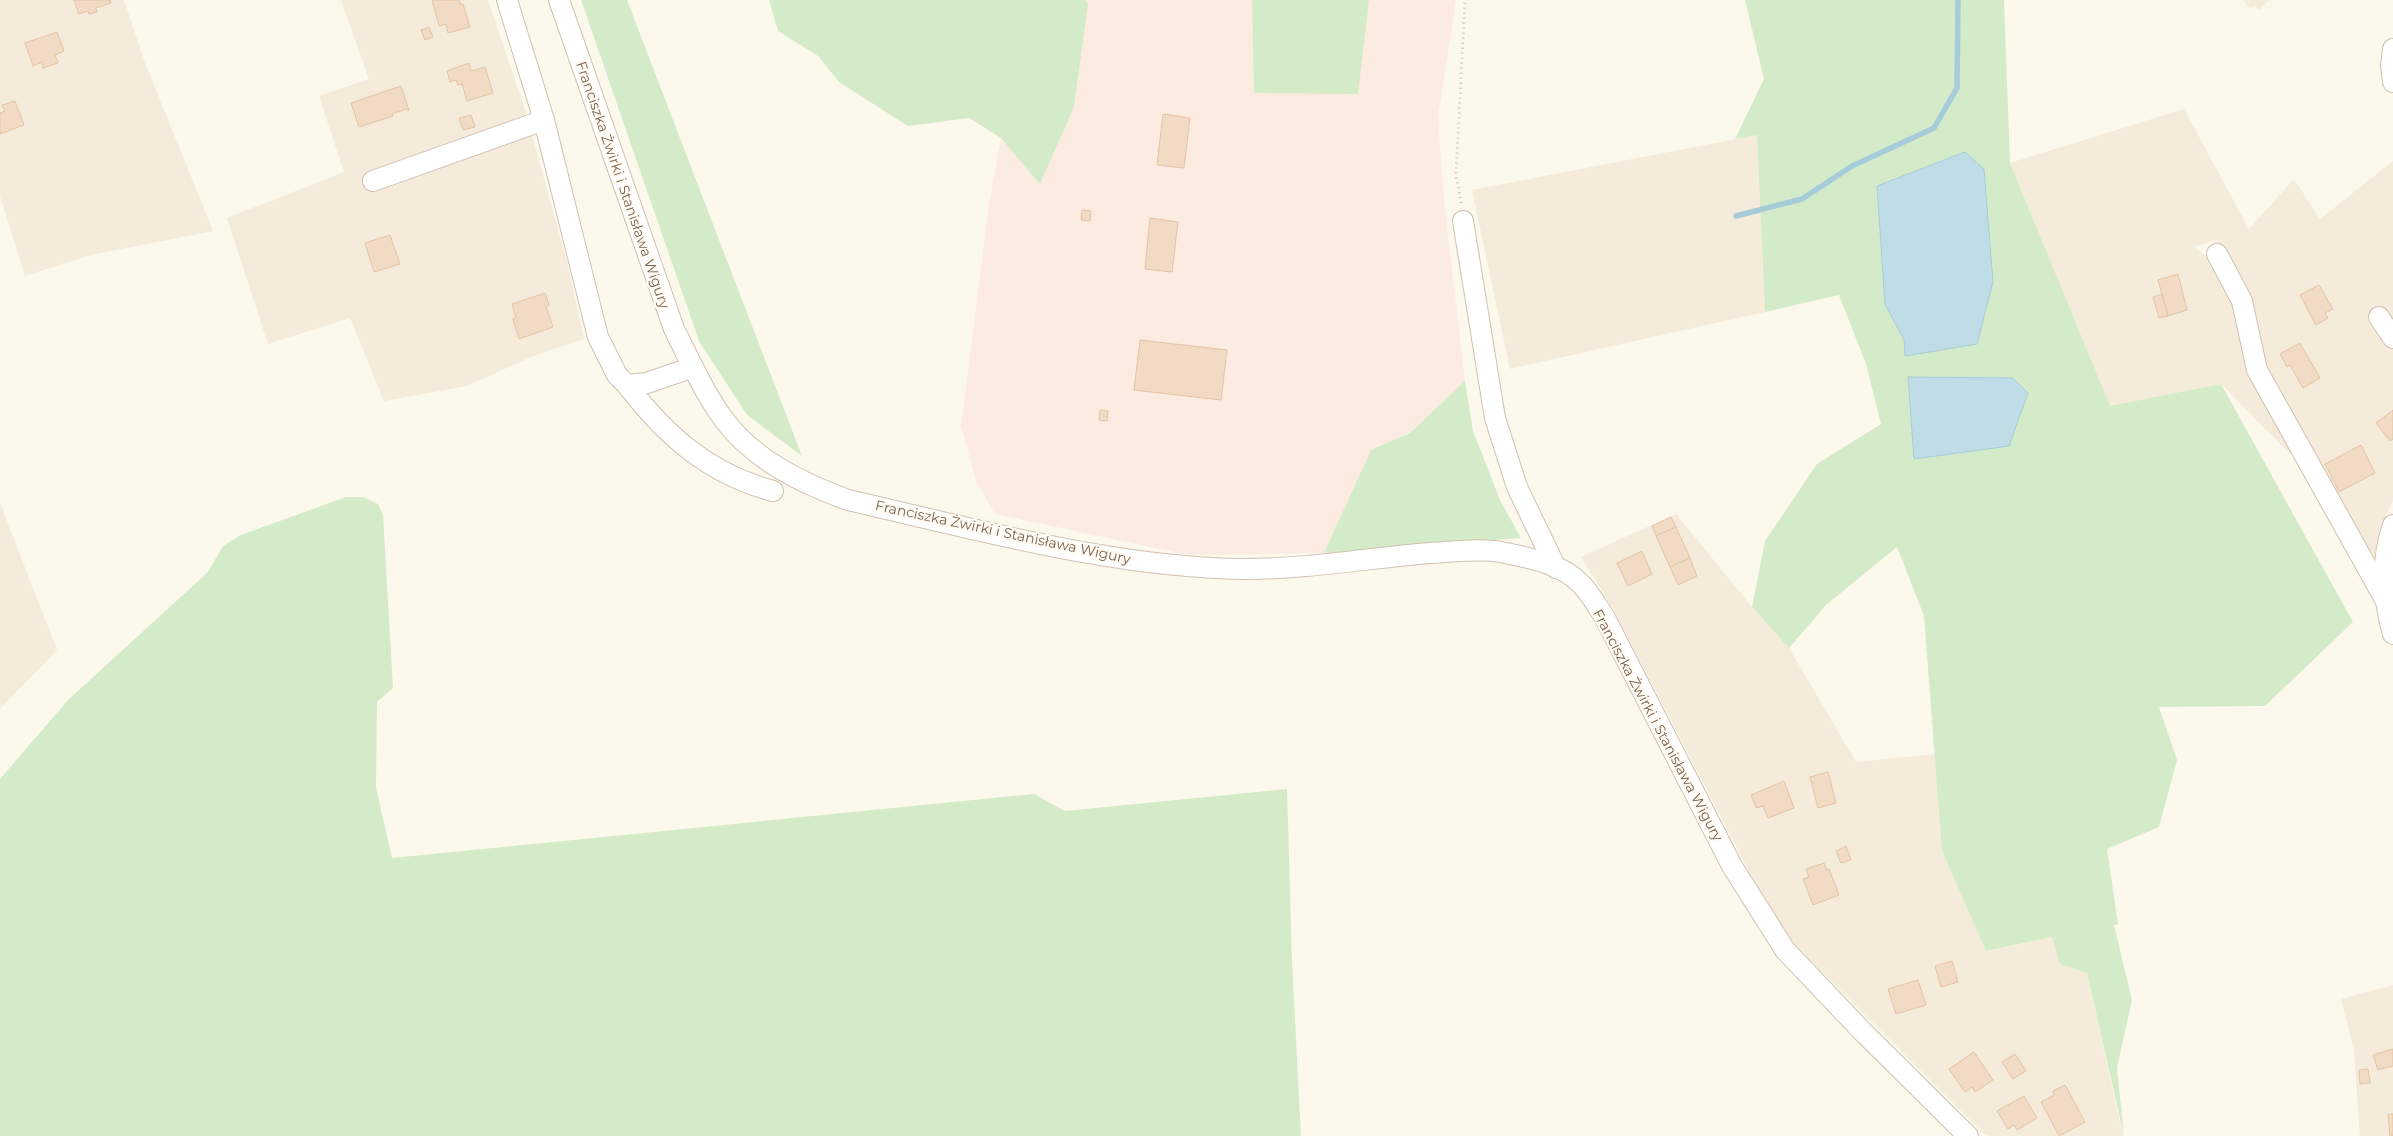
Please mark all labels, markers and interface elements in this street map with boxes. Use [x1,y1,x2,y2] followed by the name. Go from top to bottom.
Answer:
[572,59,674,311] street label: Franciszka Żwirki i Stanisława Wigury
[874,496,1133,568] street label: Franciszka Żwirki i Stanisława Wigury
[1589,606,1727,845] street label: Franciszka Żwirki i Stanisława Wigury

